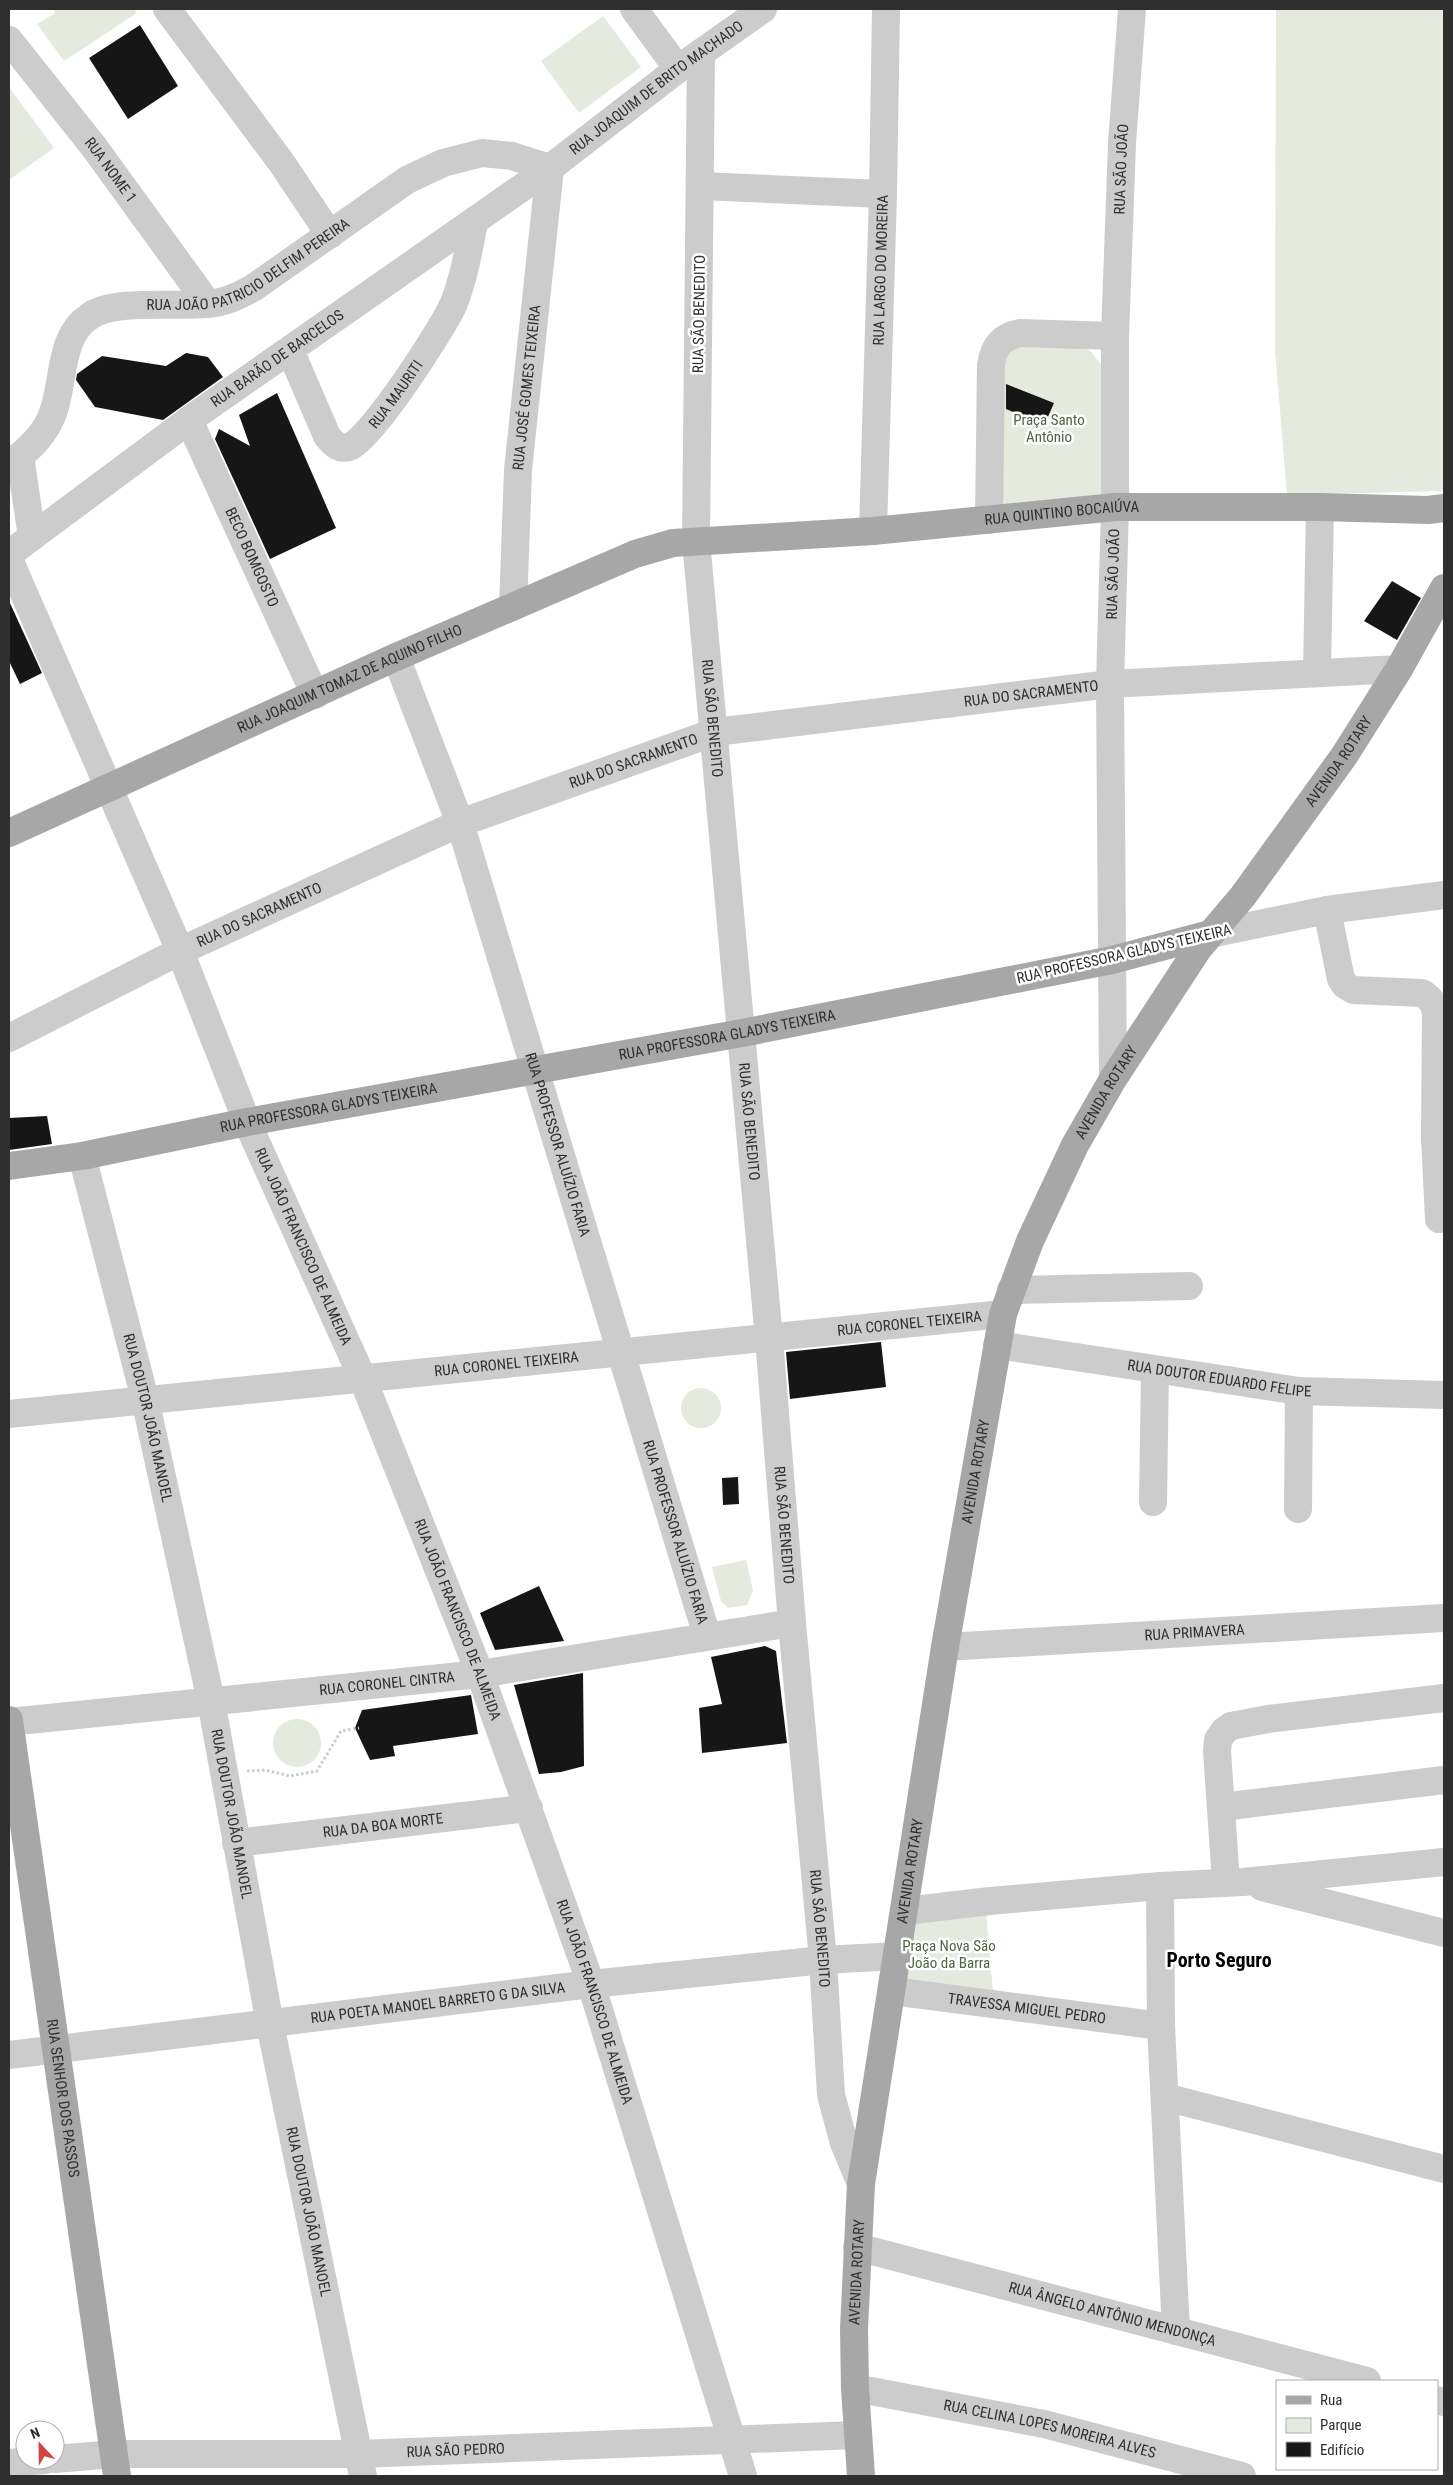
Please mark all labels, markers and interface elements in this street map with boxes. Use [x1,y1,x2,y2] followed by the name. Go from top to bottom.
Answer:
[566,17,747,159] street label: RUA JOAQUIM DE BRITO MACHADO
[1110,123,1132,215] street label: RUA SÃO JOÃO
[81,134,140,206] street label: RUA NOME 1
[870,194,892,346] street label: RUA LARGO DO MOREIRA
[146,214,353,314] street label: RUA JOÃO PATRICIO DELFIM PEREIRA
[689,255,709,373] street label: RUA SÃO BENEDITO
[509,304,544,471] street label: RUA JOSÉ GOMES TEIXEIRA
[207,306,347,411] street label: RUA BARÃO DE BARCELOS
[365,357,427,432] street label: RUA MAURITI
[1013,411,1085,446] park label: Praça Santo Antônio
[984,498,1139,529] street label: RUA QUINTINO BOCAIÚVA
[221,505,282,610] street label: BECO BOMGOSTO
[1103,528,1123,620] street label: RUA SÃO JOÃO
[234,621,465,737] street label: RUA JOAQUIM TOMAZ DE AQUINO FILHO
[698,658,727,778] street label: RUA SÃO BENEDITO
[963,676,1100,711] street label: RUA DO SACRAMENTO
[1301,713,1376,810] street label: AVENIDA ROTARY
[567,730,700,792] street label: RUA DO SACRAMENTO
[194,878,325,951] street label: RUA DO SACRAMENTO
[1015,920,1233,987] street label: RUA PROFESSORA GLADYS TEIXEIRA
[617,1006,837,1064] street label: RUA PROFESSORA GLADYS TEIXEIRA
[1071,1042,1141,1142] street label: AVENIDA ROTARY
[521,1050,594,1239] street label: RUA PROFESSOR ALUÍZIO FARIA
[735,1062,763,1181] street label: RUA SÃO BENEDITO
[219,1079,439,1136] street label: RUA PROFESSORA GLADYS TEIXEIRA
[251,1145,356,1348] street label: RUA JOÃO FRANCISCO DE ALMEIDA
[836,1307,983,1340] street label: RUA CORONEL TEIXEIRA
[119,1332,176,1504] street label: RUA DOUTOR JOÃO MANOEL
[433,1348,580,1380] street label: RUA CORONEL TEIXEIRA
[1126,1356,1312,1400] street label: RUA DOUTOR EDUARDO FELIPE
[958,1418,994,1525] street label: AVENIDA ROTARY
[639,1438,712,1627] street label: RUA PROFESSOR ALUÍZIO FARIA
[770,1465,798,1585] street label: RUA SÃO BENEDITO
[410,1516,505,1723] street label: RUA JOÃO FRANCISCO DE ALMEIDA
[1144,1621,1246,1644] street label: RUA PRIMAVERA
[318,1668,456,1699] street label: RUA CORONEL CINTRA
[207,1727,256,1901] street label: RUA DOUTOR JOÃO MANOEL
[322,1809,444,1842] street label: RUA DA BOA MORTE
[893,1817,927,1925] street label: AVENIDA ROTARY
[806,1869,834,1988] street label: RUA SÃO BENEDITO
[552,1897,637,2107] street label: RUA JOÃO FRANCISCO DE ALMEIDA
[902,1937,996,1972] park label: Praça Nova São João da Barra
[1166,1948,1272,1972] district label: Porto Seguro
[309,1978,567,2027] street label: RUA POETA MANOEL BARRETO G DA SILVA
[947,1989,1107,2028] street label: TRAVESSA MIGUEL PEDRO
[43,2018,83,2179] street label: RUA SENHOR DOS PASSOS
[282,2125,335,2298] street label: RUA DOUTOR JOÃO MANOEL
[845,2219,868,2325] street label: AVENIDA ROTARY
[1007,2278,1218,2350] street label: RUA ÂNGELO ANTÔNIO MENDONÇA
[1276,2380,1438,2470] legend
[1320,2391,1342,2409] text: Rua
[942,2396,1158,2462] street label: RUA CELINA LOPES MOREIRA ALVES
[1320,2416,1362,2434] text: Parque
[15,2420,65,2470] north arrow
[28,2424,42,2442] text: N
[406,2439,505,2461] street label: RUA SÃO PEDRO
[1320,2441,1364,2459] text: Edifício

